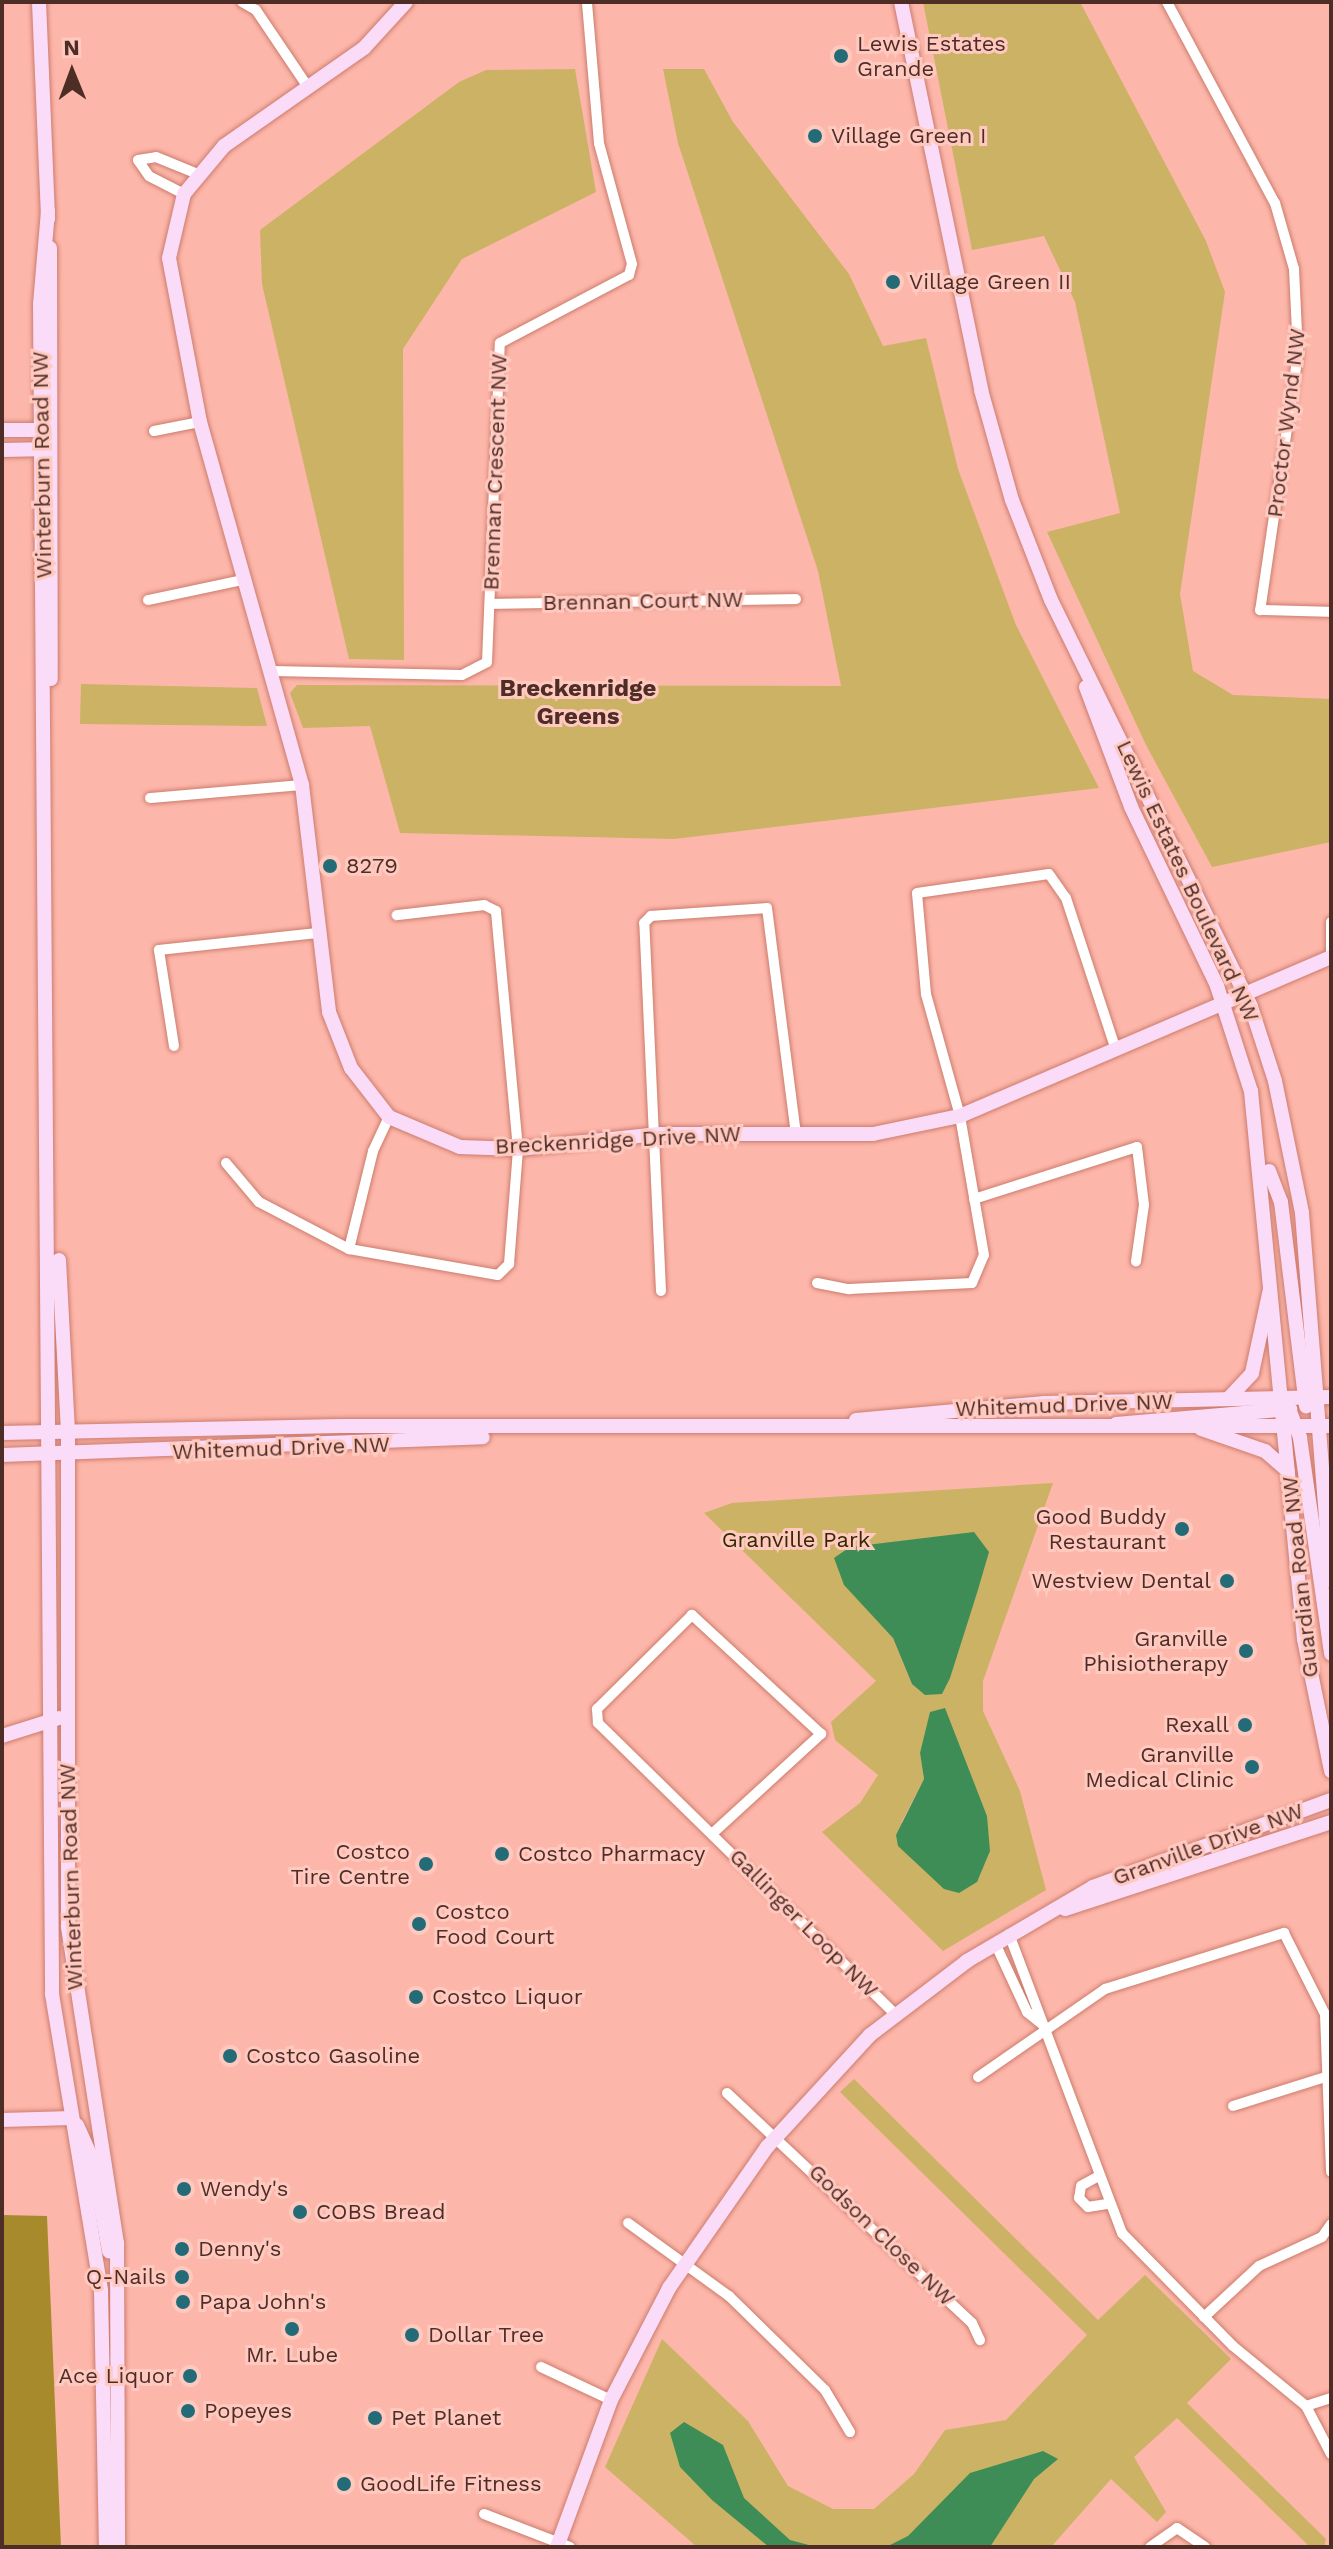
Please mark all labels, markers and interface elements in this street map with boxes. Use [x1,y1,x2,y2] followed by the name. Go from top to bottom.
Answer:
[857,30,1006,82] place label: Lewis Estates Grande
[32,32,112,112] north arrow
[63,35,80,60] text: N
[832,47,850,65] marker: Lewis Estates Grande
[831,123,986,149] place label: Village Green I
[806,127,824,145] marker: Village Green I
[909,269,1071,295] place label: Village Green II
[884,273,902,291] marker: Village Green II
[1261,327,1311,519] street label: Proctor Wynd NW
[27,351,57,579] street label: Winterburn Road NW
[478,353,512,591] street label: Brennan Crescent NW
[542,586,744,616] street label: Brennan Court NW
[500,675,656,731] district label: Breckenridge Greens
[1111,736,1265,1026] street label: Lewis Estates Boulevard NW
[346,853,398,879] place label: 8279
[321,857,339,875] marker: 8279
[494,1120,742,1160] street label: Breckenridge Drive NW
[955,1388,1173,1422] street label: Whitemud Drive NW
[172,1431,390,1465] street label: Whitemud Drive NW
[1276,1475,1324,1679] street label: Guardian Road NW
[1035,1503,1166,1554] place label: Good Buddy Restaurant
[1173,1520,1191,1538] marker: Good Buddy Restaurant
[722,1527,870,1553] park label: Granville Park
[1031,1568,1211,1594] place label: Westview Dental
[1218,1572,1236,1590] marker: Westview Dental
[1083,1625,1228,1676] place label: Granville Phisiotherapy
[1235,1640,1257,1662] marker: Granville Phisiotherapy
[1165,1712,1229,1738] place label: Rexall
[1236,1716,1254,1734] marker: Rexall
[1085,1741,1234,1792] place label: Granville Medical Clinic
[1241,1756,1263,1778] marker: Granville Medical Clinic
[54,1763,88,1991] street label: Winterburn Road NW
[1109,1797,1307,1891] street label: Granville Drive NW
[291,1838,410,1890] place label: Costco Tire Centre
[518,1841,705,1867] place label: Costco Pharmacy
[724,1843,884,2003] street label: Gallinger Loop NW
[493,1845,511,1863] marker: Costco Pharmacy
[417,1855,435,1873] marker: Costco Tire Centre
[435,1898,554,1950] place label: Costco Food Court
[410,1915,428,1933] marker: Costco Food Court
[432,1984,583,2010] place label: Costco Liquor
[407,1988,425,2006] marker: Costco Liquor
[246,2043,420,2069] place label: Costco Gasoline
[221,2047,239,2065] marker: Costco Gasoline
[803,2158,961,2312] street label: Godson Close NW
[200,2176,288,2202] place label: Wendy's
[175,2180,193,2198] marker: Wendy's
[316,2199,445,2225] place label: COBS Bread
[291,2203,309,2221] marker: COBS Bread
[198,2236,281,2262] place label: Denny's
[173,2240,191,2258] marker: Denny's
[86,2264,166,2290] place label: Q-Nails
[173,2268,191,2286] marker: Q-Nails
[199,2289,327,2315] place label: Papa John's
[174,2293,192,2311] marker: Papa John's
[283,2320,301,2338] marker: Mr. Lube
[428,2322,545,2348] place label: Dollar Tree
[403,2326,421,2344] marker: Dollar Tree
[246,2342,338,2368] place label: Mr. Lube
[59,2363,174,2389] place label: Ace Liquor
[181,2367,199,2385] marker: Ace Liquor
[204,2398,292,2424] place label: Popeyes
[179,2402,197,2420] marker: Popeyes
[391,2405,501,2431] place label: Pet Planet
[366,2409,384,2427] marker: Pet Planet
[360,2471,542,2497] place label: GoodLife Fitness
[335,2475,353,2493] marker: GoodLife Fitness

